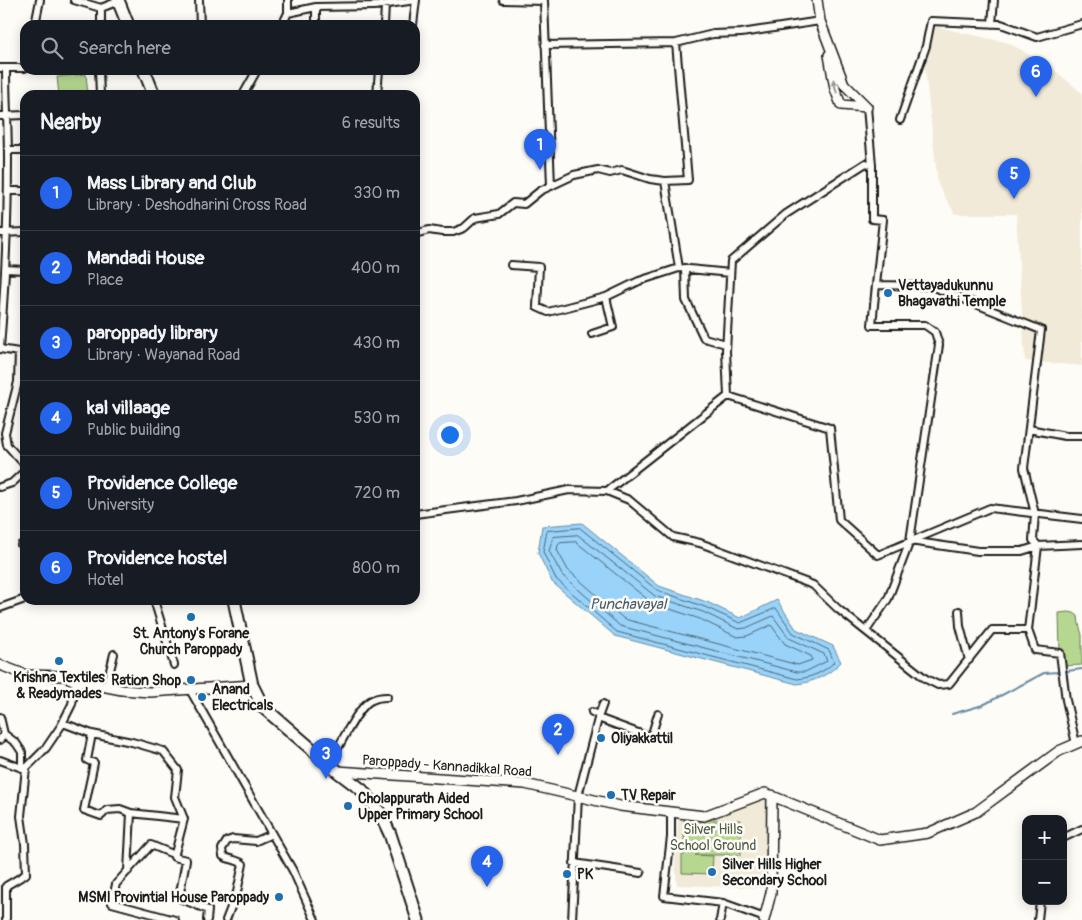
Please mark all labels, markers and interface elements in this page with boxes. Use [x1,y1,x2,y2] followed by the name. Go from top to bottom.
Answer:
[20,20,420,75] search box
[38,34,66,62] icon: search
[78,36,171,60] text: Search here
[1020,56,1052,97] pin: 6
[831,78,839,93] one-way arrow
[40,109,101,136] text: Nearby
[342,113,400,133] text: 6 results
[524,129,556,170] pin: 1
[998,158,1030,199] pin: 5
[87,171,256,195] text: Mass Library and Club
[53,183,59,203] text: 1
[354,183,400,203] text: 330 m
[87,195,307,215] text: Library · Deshodharini Cross Road
[87,246,204,270] text: Mandadi House
[52,258,60,278] text: 2
[351,258,400,278] text: 400 m
[87,270,123,290] text: Place
[898,277,1007,310] place label: Vettayadukunnu Bhagavathi Temple
[882,287,894,299] marker: Vettayadukunnu Bhagavathi Temple
[87,321,218,345] text: paroppady library
[52,333,60,353] text: 3
[353,333,400,353] text: 430 m
[87,345,240,365] text: Library · Wayanad Road
[87,396,170,420] text: kal villaage
[51,408,61,428] text: 4
[354,408,400,428] text: 530 m
[87,420,180,440] text: Public building
[437,422,463,448] your location
[87,471,237,495] text: Providence College
[52,483,60,503] text: 5
[354,483,400,503] text: 720 m
[87,495,154,515] text: University
[87,546,227,570] text: Providence hostel
[51,558,61,578] text: 6
[352,558,400,578] text: 800 m
[87,570,124,590] text: Hotel
[590,595,668,614] water label: Punchavayal
[185,611,197,623] marker: St. Antony's Forane Church Paroppady
[133,625,250,658] place label: St. Antony's Forane Church Paroppady
[53,655,65,667] marker: Krishna Textiles & Readymades
[13,669,106,702] place label: Krishna Textiles & Readymades
[111,672,181,689] place label: Ration Shop
[185,674,197,686] marker: Ration Shop
[212,681,274,714] place label: Anand Electricals
[196,691,208,703] marker: Anand Electricals
[542,714,574,755] pin: 2
[611,730,673,747] place label: Oliyakkattil
[595,732,607,744] marker: Oliyakkattil
[310,738,342,779] pin: 3
[361,752,533,780] street label: Paroppady - Kannadikkal Road
[620,787,677,804] place label: TV Repair
[605,789,617,801] marker: TV Repair
[358,790,483,823] place label: Cholappurath Aided Upper Primary School
[342,800,354,812] marker: Cholappurath Aided Upper Primary School
[1022,815,1067,905] map controls
[1022,815,1067,860] button: +
[670,821,756,854] park label: Silver Hills School Ground
[471,846,503,887] pin: 4
[722,856,827,889] place label: Silver Hills Higher Secondary School
[1022,860,1067,905] button: −
[577,866,594,883] place label: PK
[706,866,718,878] marker: Silver Hills Higher Secondary School
[561,868,573,880] marker: PK
[78,889,269,906] place label: MSMI Provintial House Paroppady
[273,891,285,903] marker: MSMI Provintial House Paroppady

